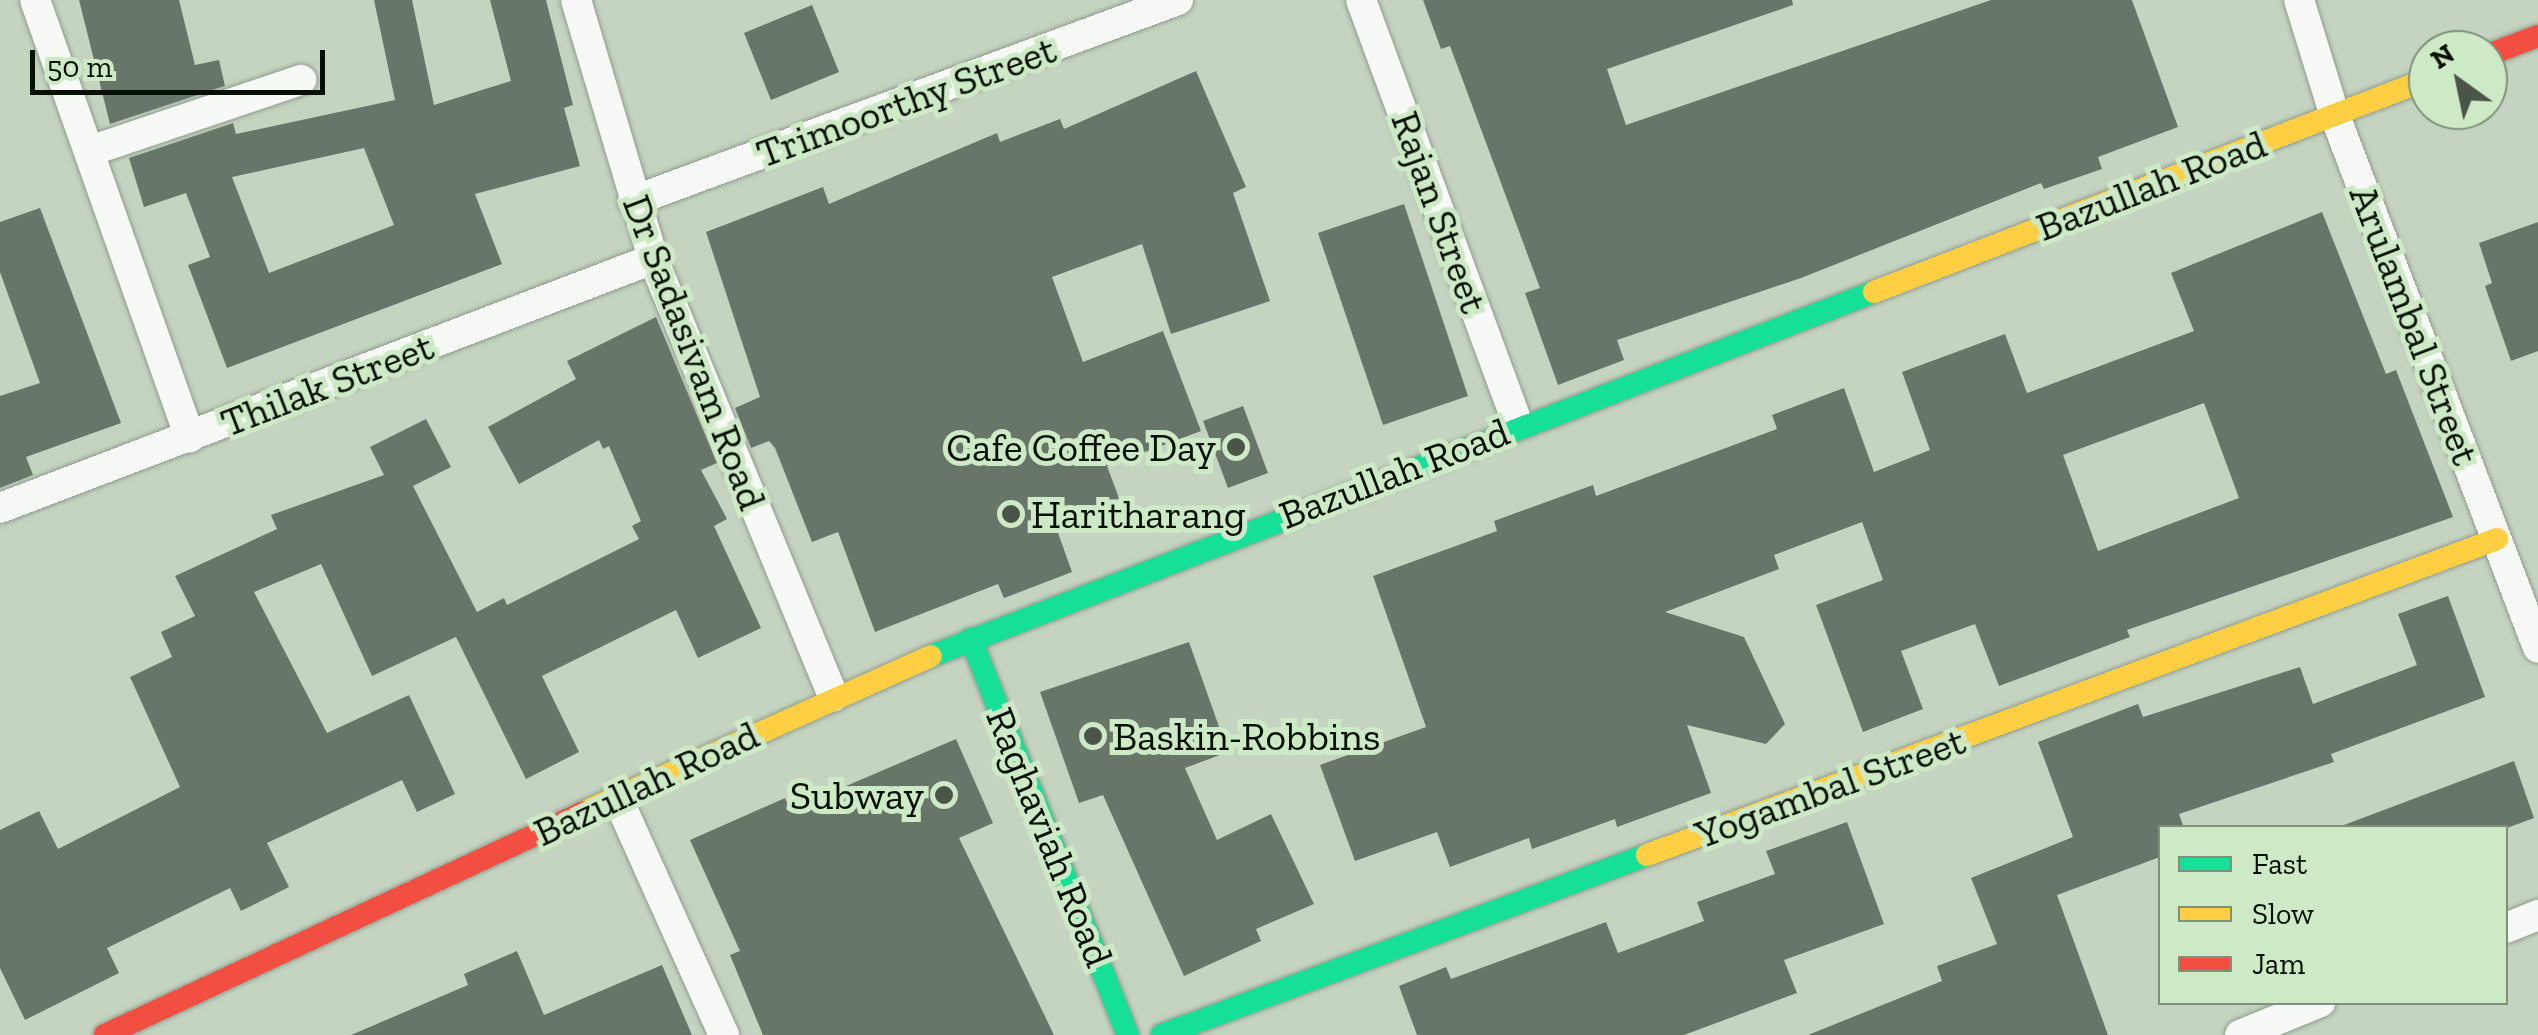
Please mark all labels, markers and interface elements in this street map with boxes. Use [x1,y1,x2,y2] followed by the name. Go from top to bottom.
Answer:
[749,24,1063,178] street label: Trimoorthy Street
[35,30,330,92] scale bar
[2408,30,2508,130] north arrow
[2425,36,2460,76] text: N
[47,49,112,85] text: 50 m
[1381,105,1499,319] street label: Rajan Street
[2029,119,2273,251] street label: Bazullah Road
[2340,178,2490,472] street label: Arulambal Street
[613,188,777,516] street label: Dr Sadasivam Road
[214,322,440,446] street label: Thilak Street
[1272,407,1516,539] street label: Bazullah Road
[946,423,1216,471] place label: Cafe Coffee Day
[1225,436,1247,458] marker: Cafe Coffee Day
[1031,490,1246,538] place label: Haritharang
[1000,503,1022,525] marker: Haritharang
[976,700,1124,974] street label: Raghaviah Road
[526,710,766,856] street label: Bazullah Road
[1113,712,1380,760] place label: Baskin-Robbins
[1689,716,1971,858] street label: Yogambal Street
[1082,725,1104,747] marker: Baskin-Robbins
[790,771,924,819] place label: Subway
[933,784,955,806] marker: Subway
[2158,825,2508,1005] legend
[2252,846,2307,882] text: Fast
[2252,896,2314,932] text: Slow
[2252,946,2305,982] text: Jam

